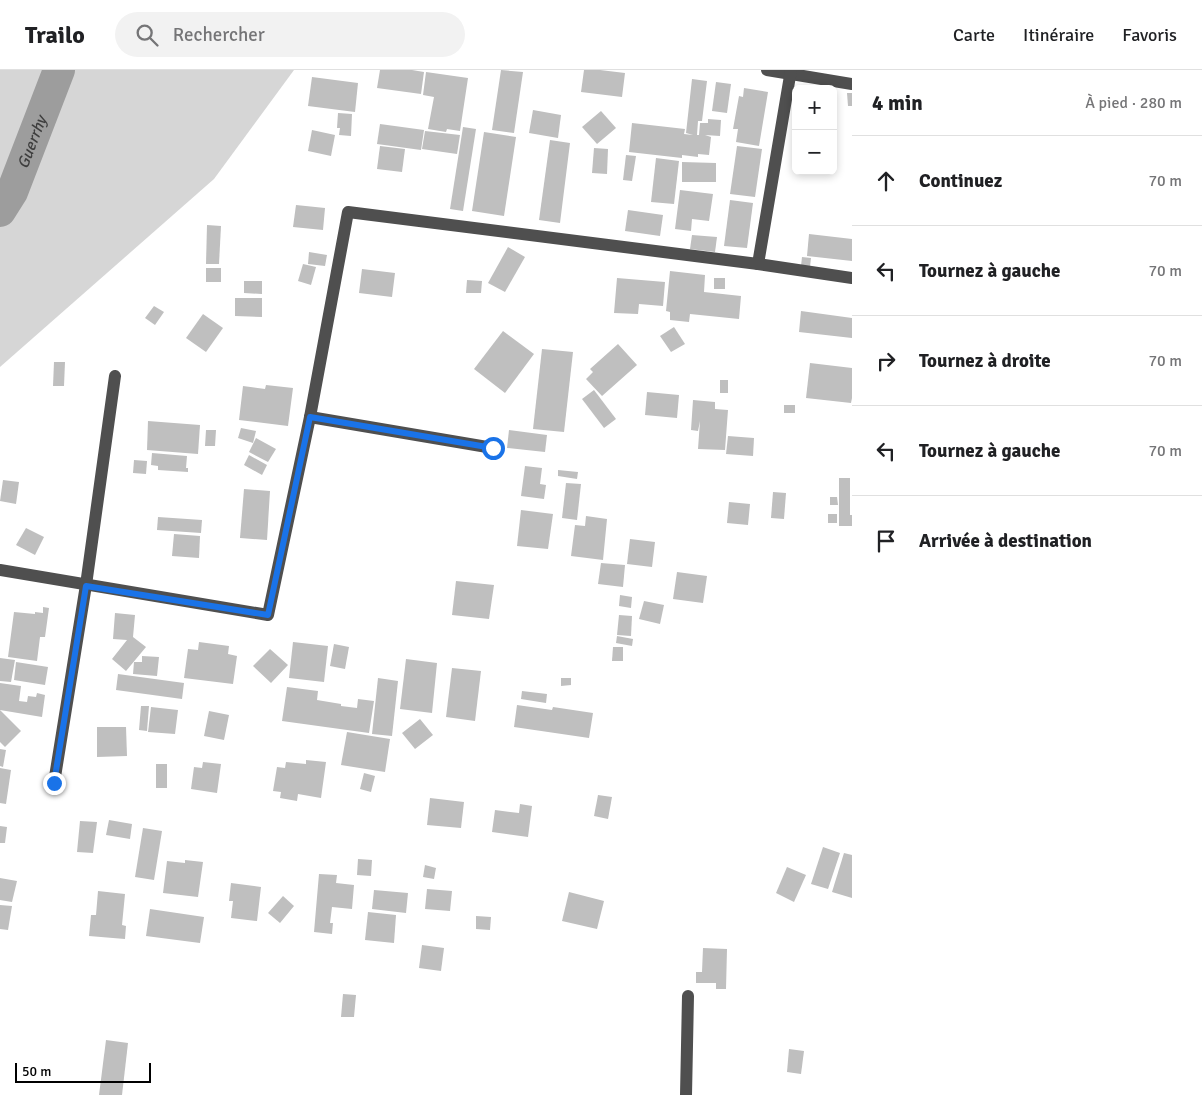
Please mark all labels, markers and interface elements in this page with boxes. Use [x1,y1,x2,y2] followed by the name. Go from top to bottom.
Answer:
[115,12,465,57] search box
[25,20,85,50] text: Trailo
[133,21,161,49] icon: search
[173,23,265,47] text: Rechercher
[953,24,995,46] text: Carte
[1023,24,1094,46] text: Itinéraire
[1122,24,1177,46] text: Favoris
[792,85,837,175] map controls
[792,85,837,130] button: +
[872,90,923,116] text: 4 min
[1085,93,1182,113] text: À pied · 280 m
[13,111,52,172] water label: Guerrhy
[792,130,837,175] button: −
[872,167,900,195] icon: ahead
[919,169,1002,193] text: Continuez
[1148,171,1182,191] text: 70 m
[872,257,900,285] icon: left
[919,259,1060,283] text: Tournez à gauche
[1148,261,1182,281] text: 70 m
[872,347,900,375] icon: right
[919,349,1051,373] text: Tournez à droite
[1148,351,1182,371] text: 70 m
[482,437,505,460] route start
[872,437,900,465] icon: left
[919,439,1060,463] text: Tournez à gauche
[1148,441,1182,461] text: 70 m
[872,527,900,555] icon: arrive
[919,529,1092,553] text: Arrivée à destination
[43,772,66,795] route end
[15,1060,151,1083] scale bar
[22,1063,51,1080] text: 50 m

